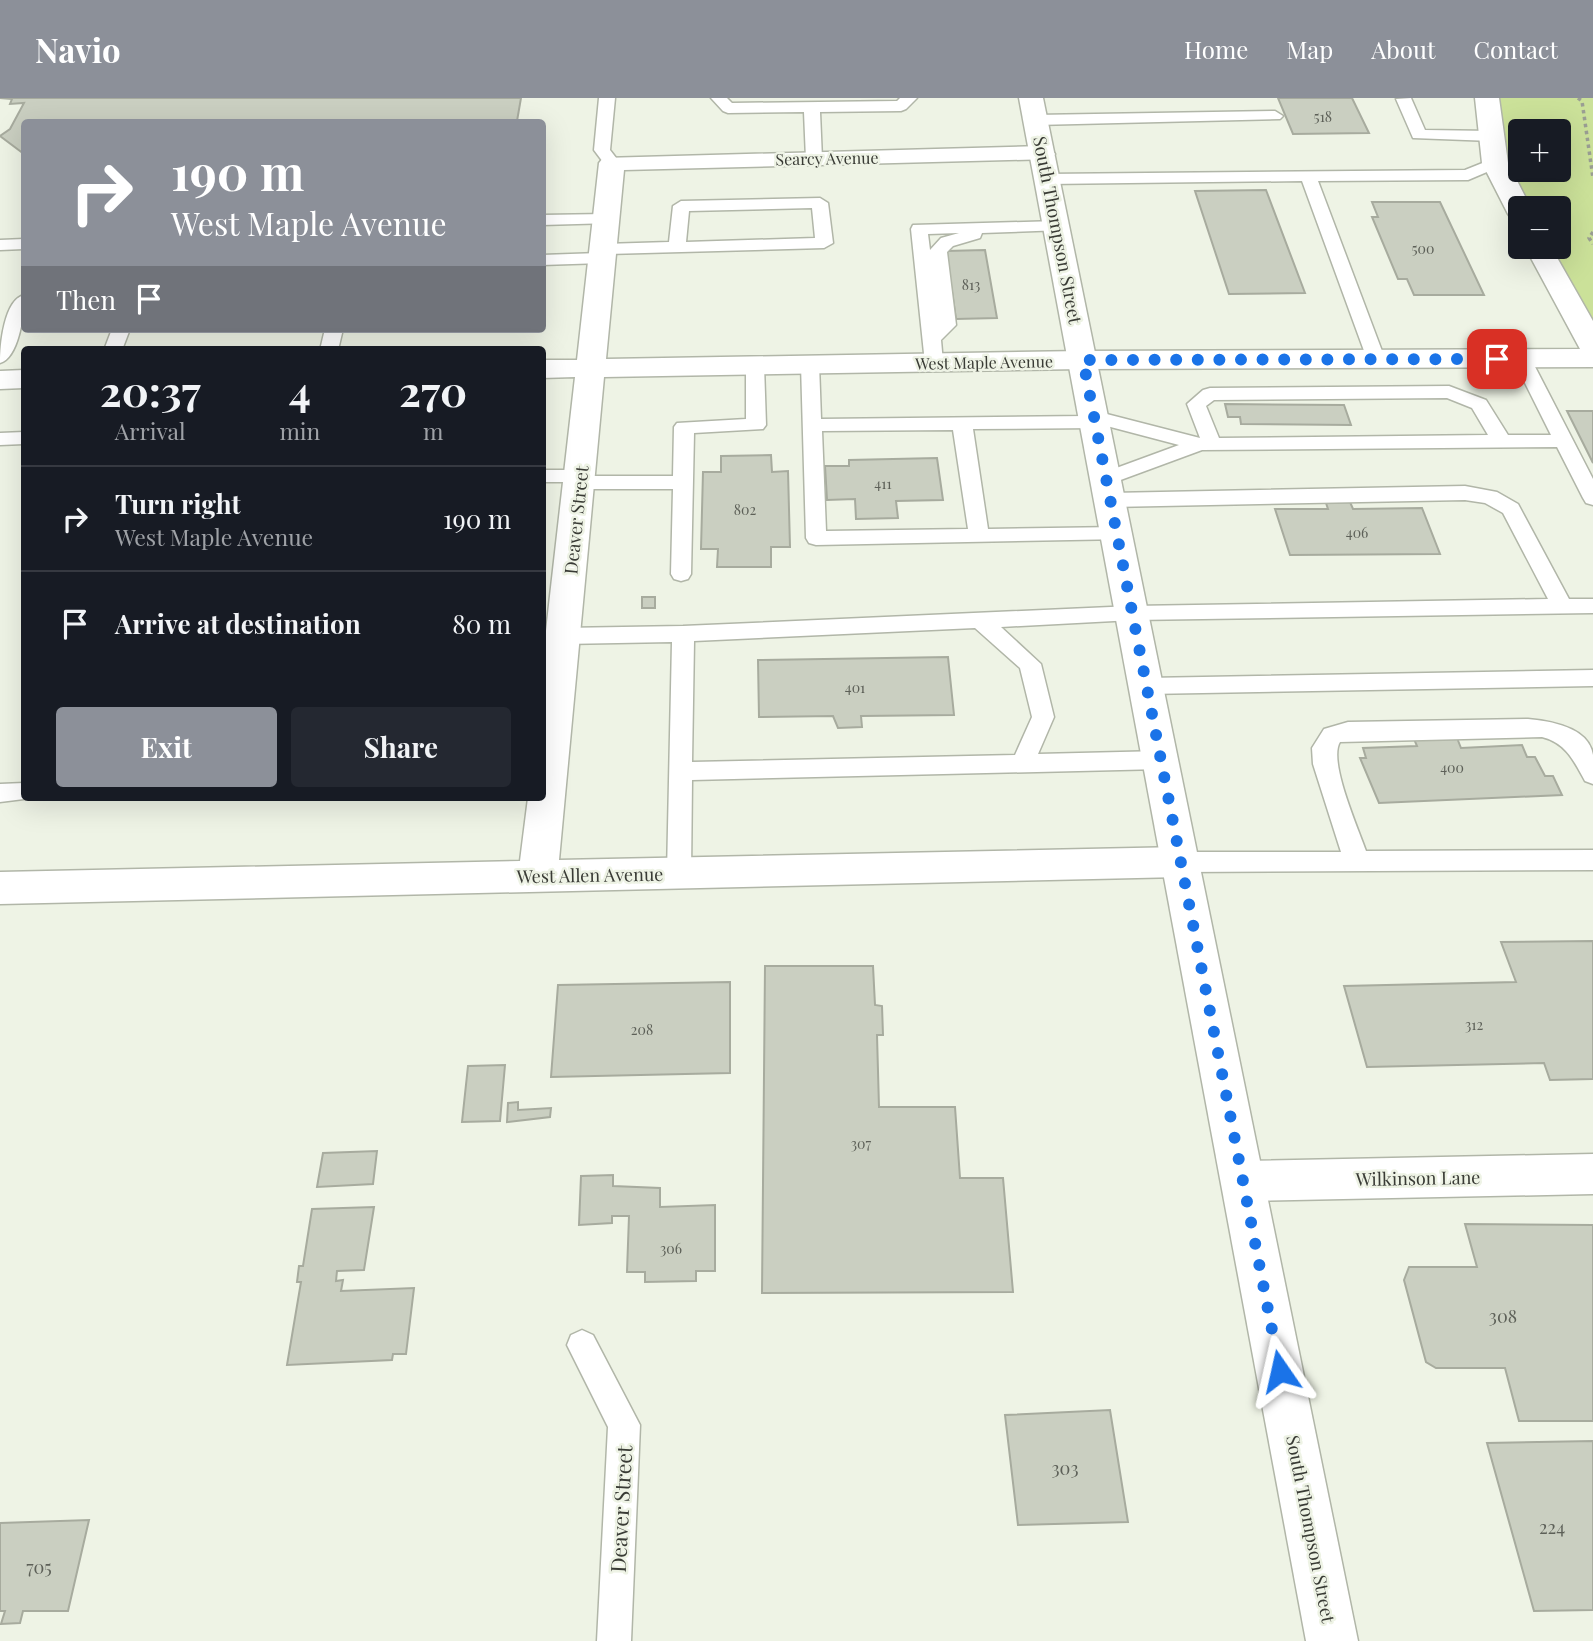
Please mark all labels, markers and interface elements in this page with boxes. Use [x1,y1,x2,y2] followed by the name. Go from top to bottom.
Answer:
[35,27,121,71] text: Navio
[1184,33,1248,65] text: Home
[1286,33,1333,65] text: Map
[1371,33,1435,65] text: About
[1473,33,1558,65] text: Contact
[1314,107,1332,126] house number: 518
[1508,119,1571,259] map controls
[1508,119,1571,182] button: +
[1028,134,1088,326] street label: South Thompson Street
[171,138,304,203] text: 190 m
[56,147,147,238] icon: right
[775,147,879,169] street label: Searcy Avenue
[1508,196,1571,259] button: −
[171,201,447,244] text: West Maple Avenue
[1412,239,1434,258] house number: 500
[962,275,980,294] house number: 813
[130,280,168,318] icon: arrive
[56,282,116,317] text: Then
[1467,329,1527,389] pin
[1478,340,1516,378] icon: arrive
[914,350,1053,374] street label: West Maple Avenue
[100,362,201,418] text: 20:37
[289,362,311,418] text: 4
[399,362,467,418] text: 270
[115,415,186,446] text: Arrival
[279,415,320,446] text: min
[423,415,443,446] text: m
[558,464,594,576] street label: Deaver Street
[874,474,892,493] house number: 411
[115,486,241,521] text: Turn right
[56,500,94,538] icon: right
[734,500,756,519] house number: 802
[443,501,511,536] text: 190 m
[115,521,313,552] text: West Maple Avenue
[1346,523,1368,542] house number: 406
[56,605,94,643] icon: arrive
[115,606,361,641] text: Arrive at destination
[452,606,511,641] text: 80 m
[845,678,865,697] house number: 401
[56,707,277,787] button: Exit
[291,707,511,787] button: Share
[1440,758,1464,777] house number: 400
[515,862,664,888] street label: West Allen Avenue
[1465,1015,1483,1034] house number: 312
[631,1020,653,1039] house number: 208
[851,1134,872,1153] house number: 307
[1354,1165,1481,1191] street label: Wilkinson Lane
[660,1239,682,1258] house number: 306
[1489,1304,1517,1328] house number: 308
[1243,1334,1317,1408] position arrow
[1281,1433,1341,1625] street label: South Thompson Street
[603,1444,637,1573] street label: Deaver Street
[1051,1456,1079,1480] house number: 303
[1539,1515,1565,1539] house number: 224
[26,1555,52,1579] house number: 705

